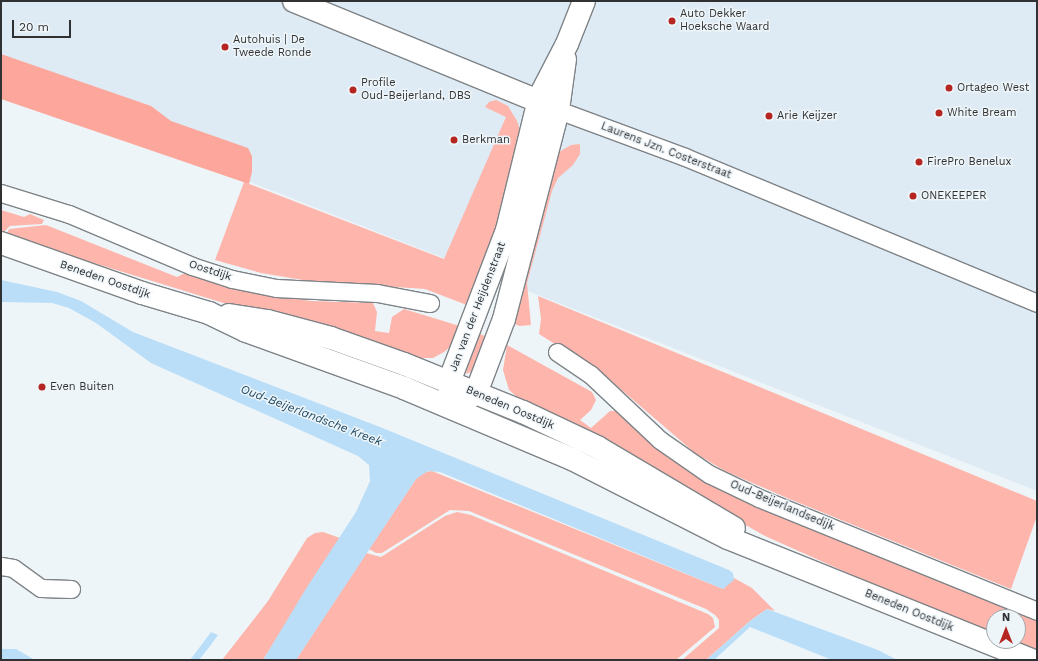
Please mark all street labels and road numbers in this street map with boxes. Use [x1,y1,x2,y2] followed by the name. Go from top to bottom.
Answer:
[599,120,733,182] street label: Laurens Jzn. Costerstraat
[447,240,509,374] street label: Jan van der Heijdenstraat
[58,258,152,302] street label: Beneden Oostdijk
[187,258,233,284] street label: Oostdijk
[464,383,556,433] street label: Beneden Oostdijk
[728,478,836,534] street label: Oud-Beijerlandsedijk
[863,587,955,635] street label: Beneden Oostdijk

